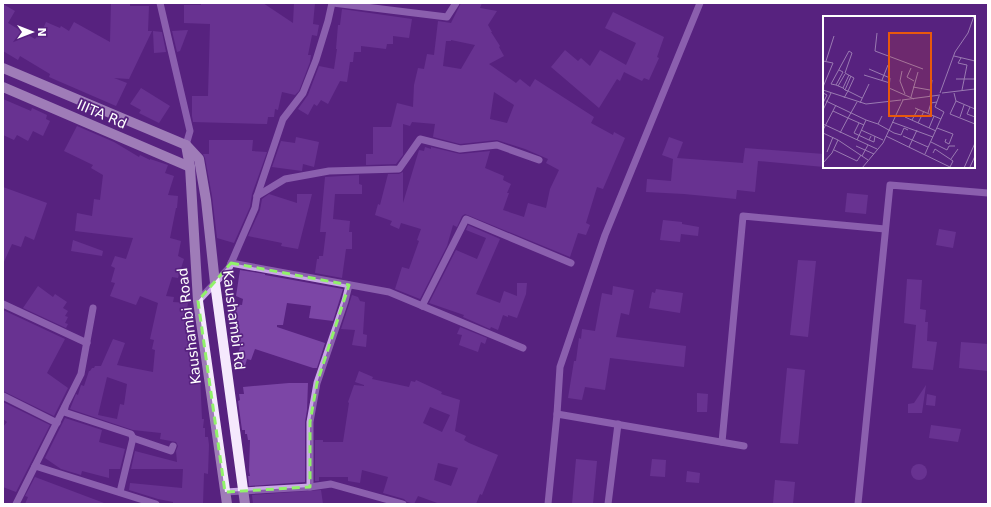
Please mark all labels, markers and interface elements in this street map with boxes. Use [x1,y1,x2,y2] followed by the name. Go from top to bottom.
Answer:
[12,12,52,52] north arrow
[823,16,975,168] inset map
[35,27,48,37] text: N
[75,96,129,132] street label: IIITA Rd
[174,267,204,385] street label: Kaushambi Road
[220,269,248,371] street label: Kaushambi Rd

